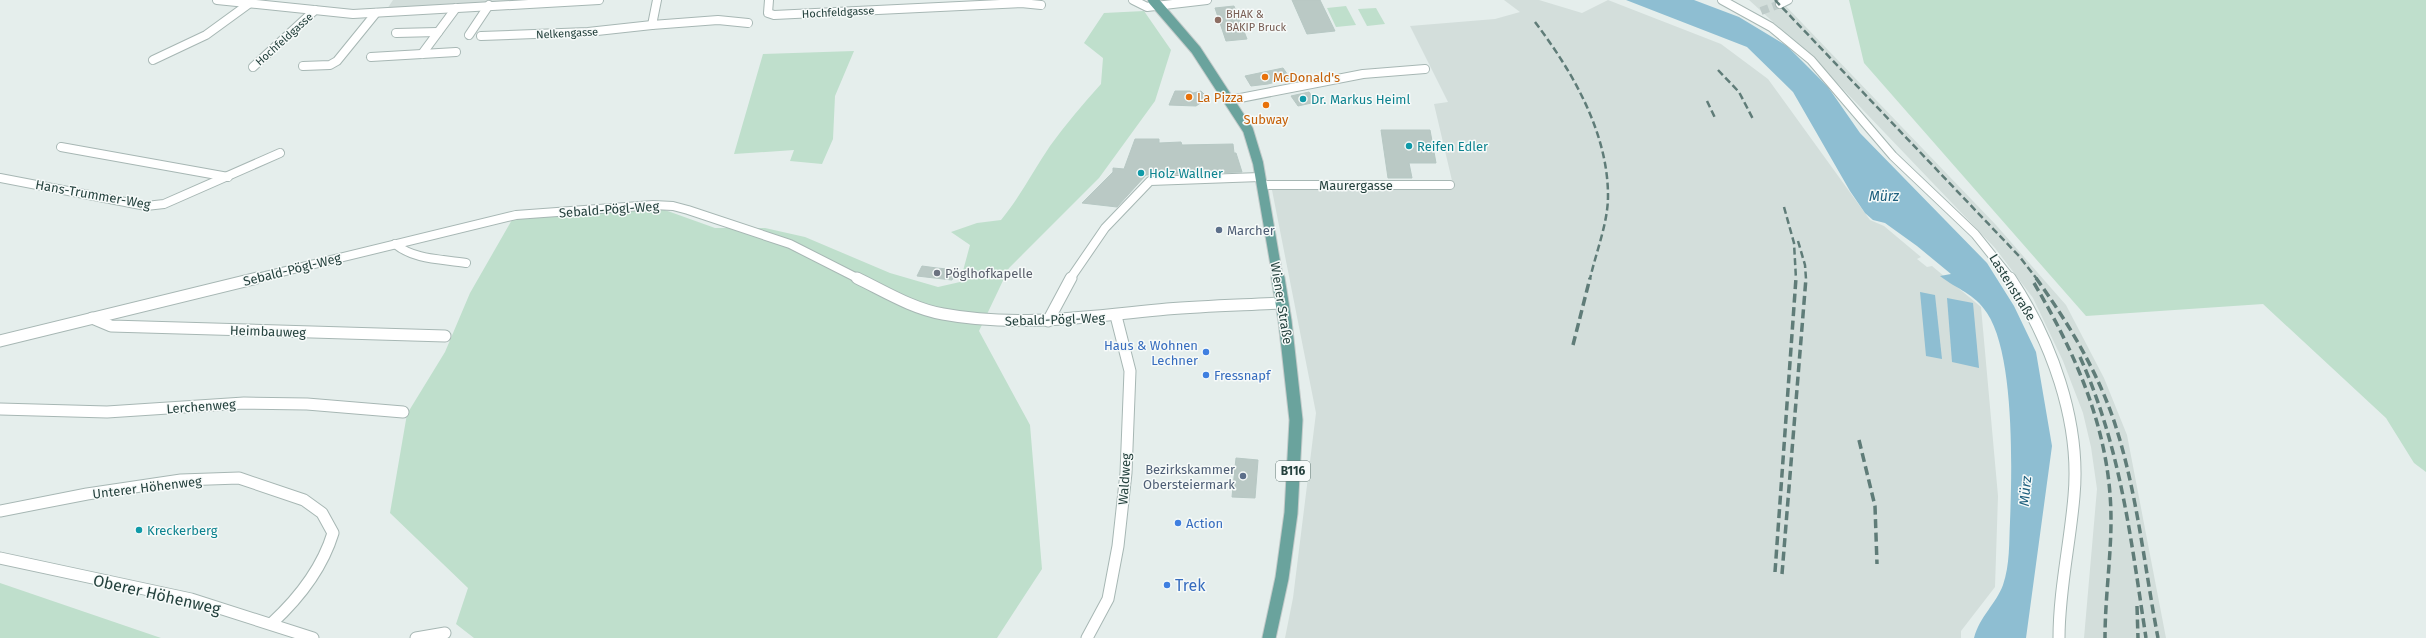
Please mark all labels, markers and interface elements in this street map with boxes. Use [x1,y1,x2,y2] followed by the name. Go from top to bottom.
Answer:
[802,4,875,21] street label: Hochfeldgasse
[1226,8,1287,34] place label: BHAK & BAKIP Bruck
[253,10,316,68] street label: Hochfeldgasse
[1213,15,1223,25] marker: BHAK & BAKIP Bruck
[536,25,598,42] street label: Nelkengasse
[1273,70,1340,85] place label: McDonald's
[1260,72,1270,82] marker: McDonald's
[1197,90,1243,105] place label: La Pizza
[1184,92,1194,102] marker: La Pizza
[1311,92,1410,107] place label: Dr. Markus Heiml
[1298,94,1308,104] marker: Dr. Markus Heiml
[1261,100,1271,110] marker: Subway
[1244,112,1289,127] place label: Subway
[1417,139,1488,154] place label: Reifen Edler
[1404,141,1414,151] marker: Reifen Edler
[1149,166,1223,181] place label: Holz Wallner
[1136,168,1146,178] marker: Holz Wallner
[34,177,152,212] street label: Hans-Trummer-Weg
[1319,178,1393,193] street label: Maurergasse
[1869,188,1900,205] water label: Mürz
[558,199,660,220] street label: Sebald-Pögl-Weg
[1227,223,1275,238] place label: Marcher
[1214,225,1224,235] marker: Marcher
[242,250,343,289] street label: Sebald-Pögl-Weg
[1986,251,2039,323] street label: Lastenstraße
[1268,261,1295,345] street label: Wiener Straße
[945,266,1033,281] place label: Pöglhofkapelle
[932,268,942,278] marker: Pöglhofkapelle
[1005,310,1106,329] street label: Sebald-Pögl-Weg
[230,323,307,340] street label: Heimbauweg
[1104,338,1198,368] place label: Haus & Wohnen Lechner
[1201,347,1211,357] marker: Haus & Wohnen Lechner
[1214,368,1272,383] place label: Fressnapf
[1201,370,1211,380] marker: Fressnapf
[166,397,236,416] street label: Lerchenweg
[1115,452,1134,505] street label: Waldweg
[1276,461,1310,481] road number: B116
[1143,462,1235,492] place label: Bezirkskammer Obersteiermark
[1238,471,1248,481] marker: Bezirkskammer Obersteiermark
[92,473,203,502] street label: Unterer Höhenweg
[2016,474,2035,507] water label: Mürz
[1186,516,1223,531] place label: Action
[1173,518,1183,528] marker: Action
[147,523,218,538] place label: Kreckerberg
[134,525,144,535] marker: Kreckerberg
[91,571,223,619] street label: Oberer Höhenweg
[1175,576,1206,595] place label: Trek
[1162,580,1172,590] marker: Trek

